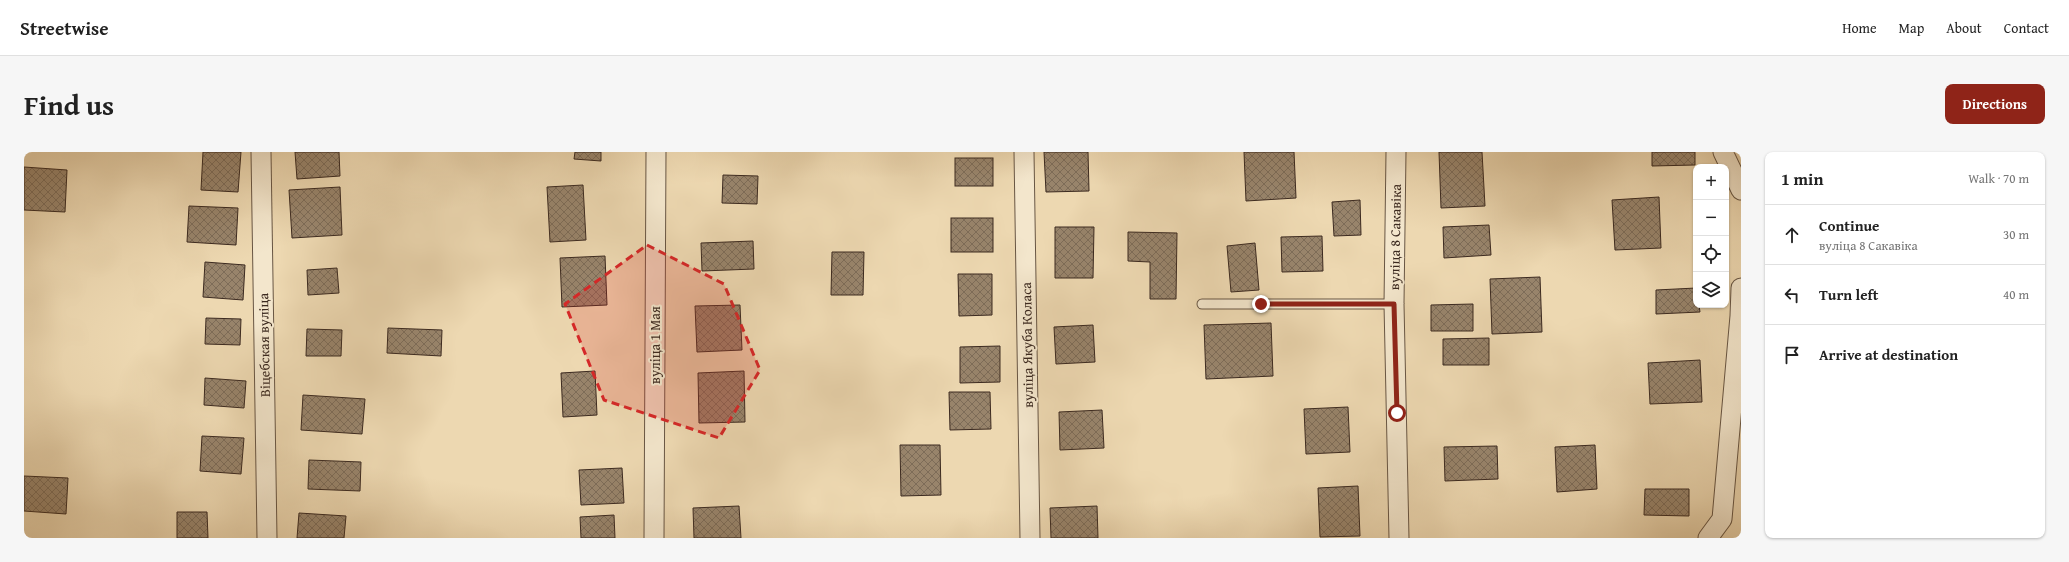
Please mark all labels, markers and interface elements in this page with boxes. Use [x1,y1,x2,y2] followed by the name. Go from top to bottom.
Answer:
[20,14,109,42] text: Streetwise
[1842,18,1877,38] text: Home
[1899,18,1924,38] text: Map
[1946,18,1982,38] text: About
[2004,18,2049,38] text: Contact
[24,84,114,125] text: Find us
[1945,84,2045,124] button: Directions
[1693,164,1729,308] map controls
[1693,164,1729,200] button: +
[1781,166,1823,191] text: 1 min
[1968,169,2029,188] text: Walk · 70 m
[1384,183,1406,290] street label: вуліца 8 Сакавіка
[1693,200,1729,236] button: −
[1819,215,1880,236] text: Continue
[1781,224,1803,246] icon: ahead
[2003,225,2029,244] text: 30 m
[1693,236,1729,272] button: locate
[1819,236,1918,255] text: вуліца 8 Сакавіка
[1693,272,1729,308] button: layers
[1016,282,1038,408] street label: вуліца Якуба Коласа
[1781,284,1803,306] icon: left
[1819,284,1878,305] text: Turn left
[2003,285,2029,304] text: 40 m
[253,292,275,397] street label: Віцебская вуліца
[1252,295,1270,313] route end
[645,306,665,384] street label: вуліца 1 Мая
[1781,344,1803,366] icon: arrive
[1819,344,1958,365] text: Arrive at destination
[1388,404,1406,422] route start

